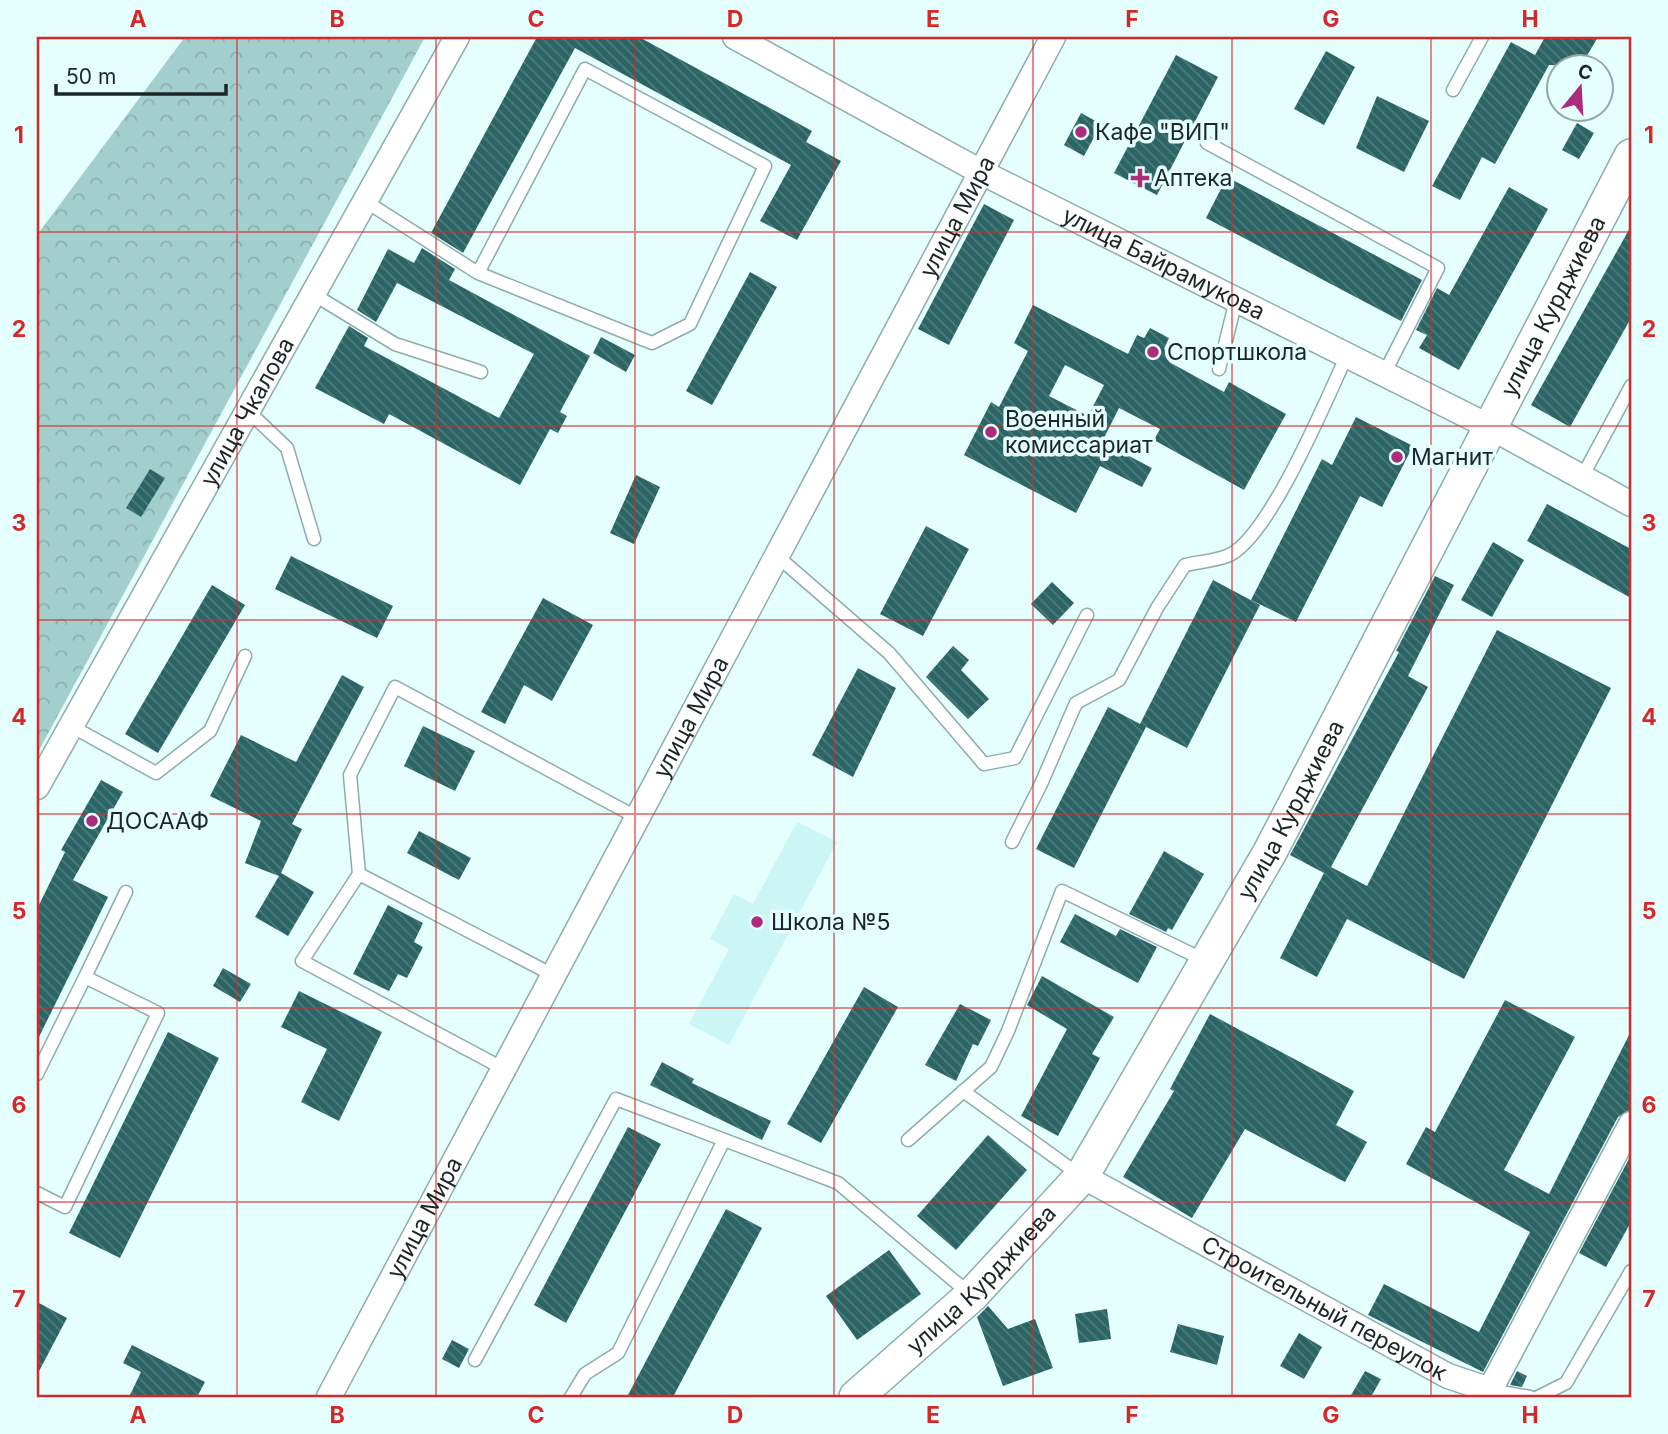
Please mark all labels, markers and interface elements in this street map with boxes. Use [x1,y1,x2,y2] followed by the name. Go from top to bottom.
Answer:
[129,5,147,33] text: A
[329,5,345,33] text: B
[527,5,545,33] text: C
[727,5,743,33] text: D
[926,5,940,33] text: E
[1125,5,1139,33] text: F
[1322,5,1340,33] text: G
[1521,5,1539,33] text: H
[56,52,226,96] scale bar
[1546,52,1616,122] north arrow
[1575,59,1595,85] text: С
[66,64,116,89] text: 50 m
[1095,118,1230,146] place label: Кафе "ВИП"
[14,121,24,149] text: 1
[1644,121,1654,149] text: 1
[1073,124,1089,140] marker: Кафе "ВИП"
[914,151,1001,282] street label: улица Мира
[1154,164,1233,192] place label: Аптека
[1132,170,1148,186] marker: Аптека
[1058,201,1270,326] street label: улица Байрамукова
[1495,211,1611,401] street label: улица Курджиева
[12,315,26,343] text: 2
[1642,315,1656,343] text: 2
[194,332,300,491] street label: улица Чкалова
[1167,338,1307,366] place label: Спортшкола
[1145,344,1161,360] marker: Спортшкола
[1005,405,1153,459] place label: Военный комиссариат
[983,424,999,440] marker: Военный комиссариат
[1411,443,1493,471] place label: Магнит
[1389,449,1405,465] marker: Магнит
[12,509,26,537] text: 3
[1642,509,1656,537] text: 3
[647,652,735,783] street label: улица Мира
[11,703,27,731] text: 4
[1641,703,1657,731] text: 4
[1231,715,1350,905] street label: улица Курджиева
[106,807,209,835] place label: ДОСААФ
[84,813,100,829] marker: ДОСААФ
[12,897,26,925] text: 5
[1642,897,1656,925] text: 5
[771,908,890,936] place label: Школа №5
[749,914,765,930] marker: Школа №5
[12,1091,26,1119] text: 6
[1642,1091,1656,1119] text: 6
[381,1152,468,1283] street label: улица Мира
[901,1199,1062,1360] street label: улица Курджиева
[1197,1230,1452,1387] street label: Строительный переулок
[12,1285,26,1313] text: 7
[1642,1285,1656,1313] text: 7
[129,1401,147,1429] text: A
[329,1401,345,1429] text: B
[527,1401,545,1429] text: C
[727,1401,743,1429] text: D
[926,1401,940,1429] text: E
[1125,1401,1139,1429] text: F
[1322,1401,1340,1429] text: G
[1521,1401,1539,1429] text: H

